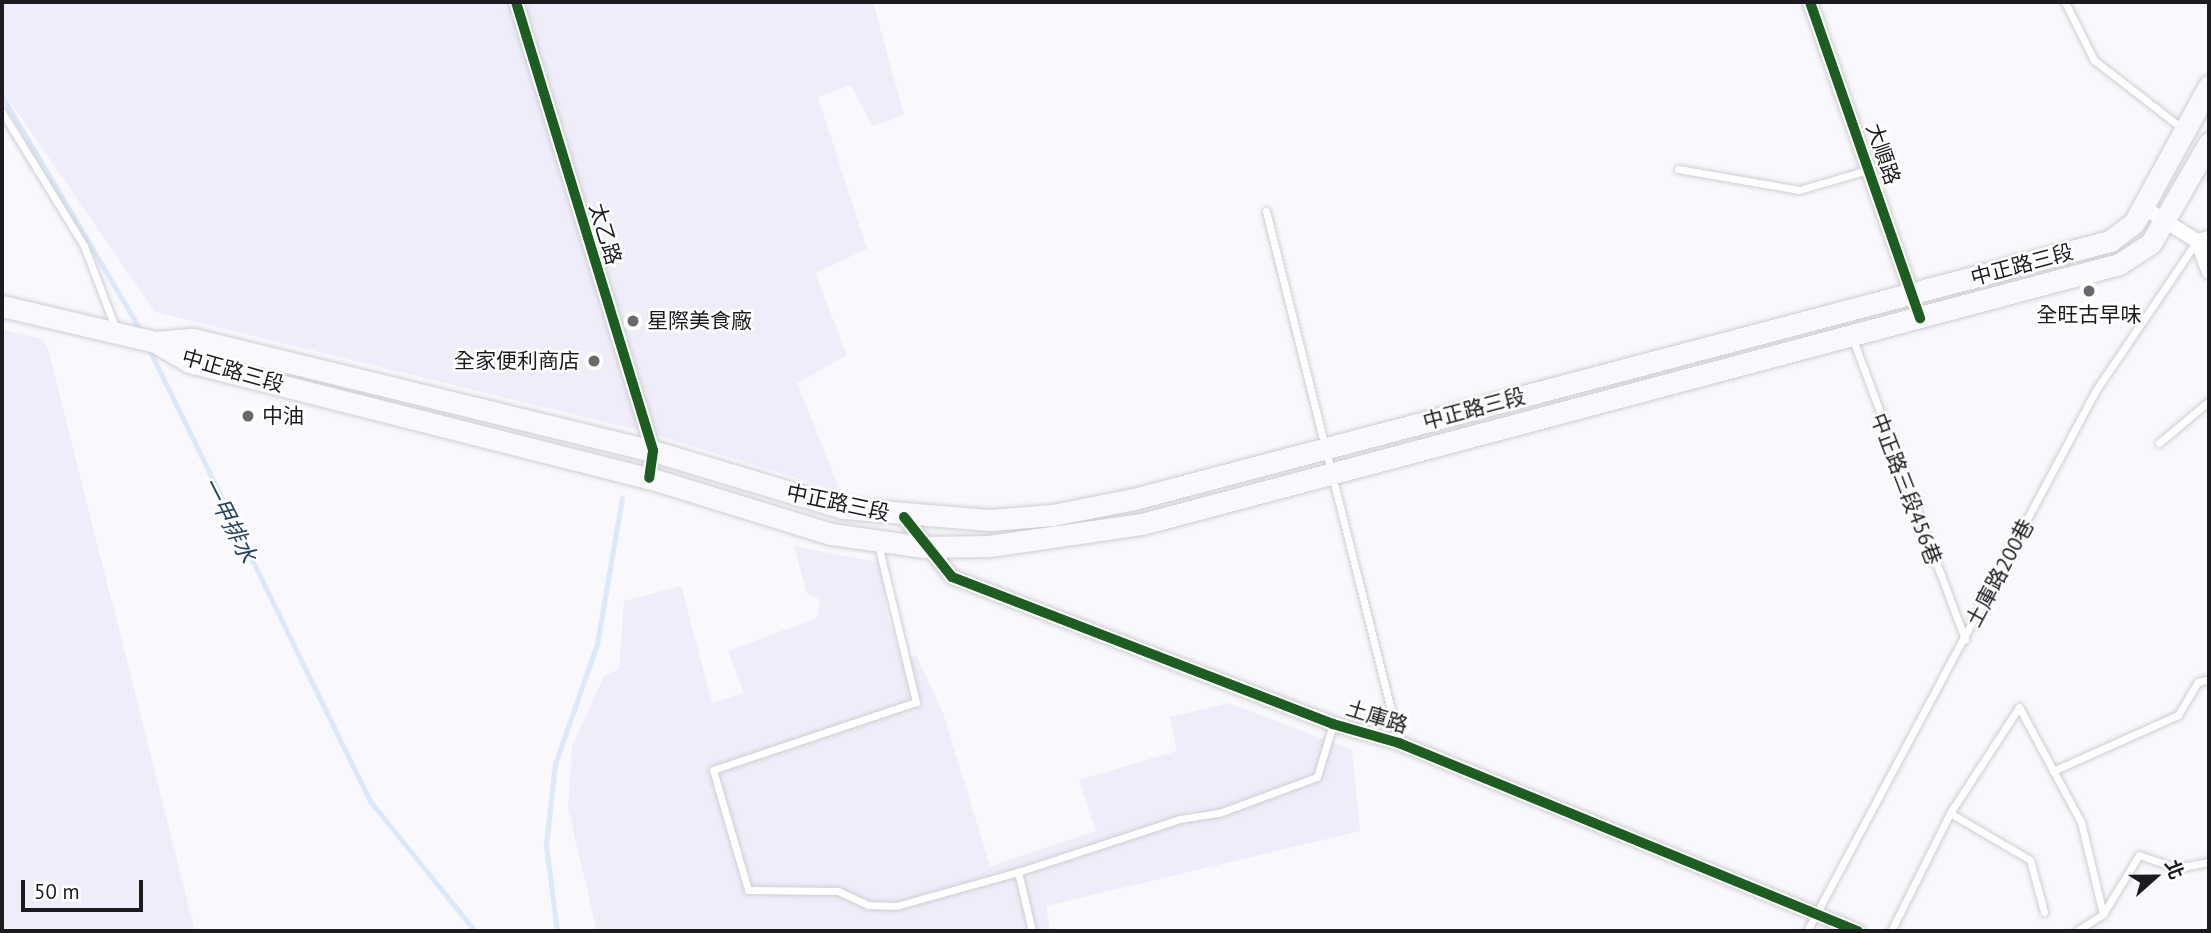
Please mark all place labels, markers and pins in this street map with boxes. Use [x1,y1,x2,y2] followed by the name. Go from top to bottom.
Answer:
[2081,283,2097,299] marker: 全旺古早味
[2037,302,2141,328] place label: 全旺古早味
[647,308,752,334] place label: 星際美食廠
[625,313,641,329] marker: 星際美食廠
[454,348,580,374] place label: 全家便利商店
[586,353,602,369] marker: 全家便利商店
[262,403,304,429] place label: 中油
[240,408,256,424] marker: 中油

